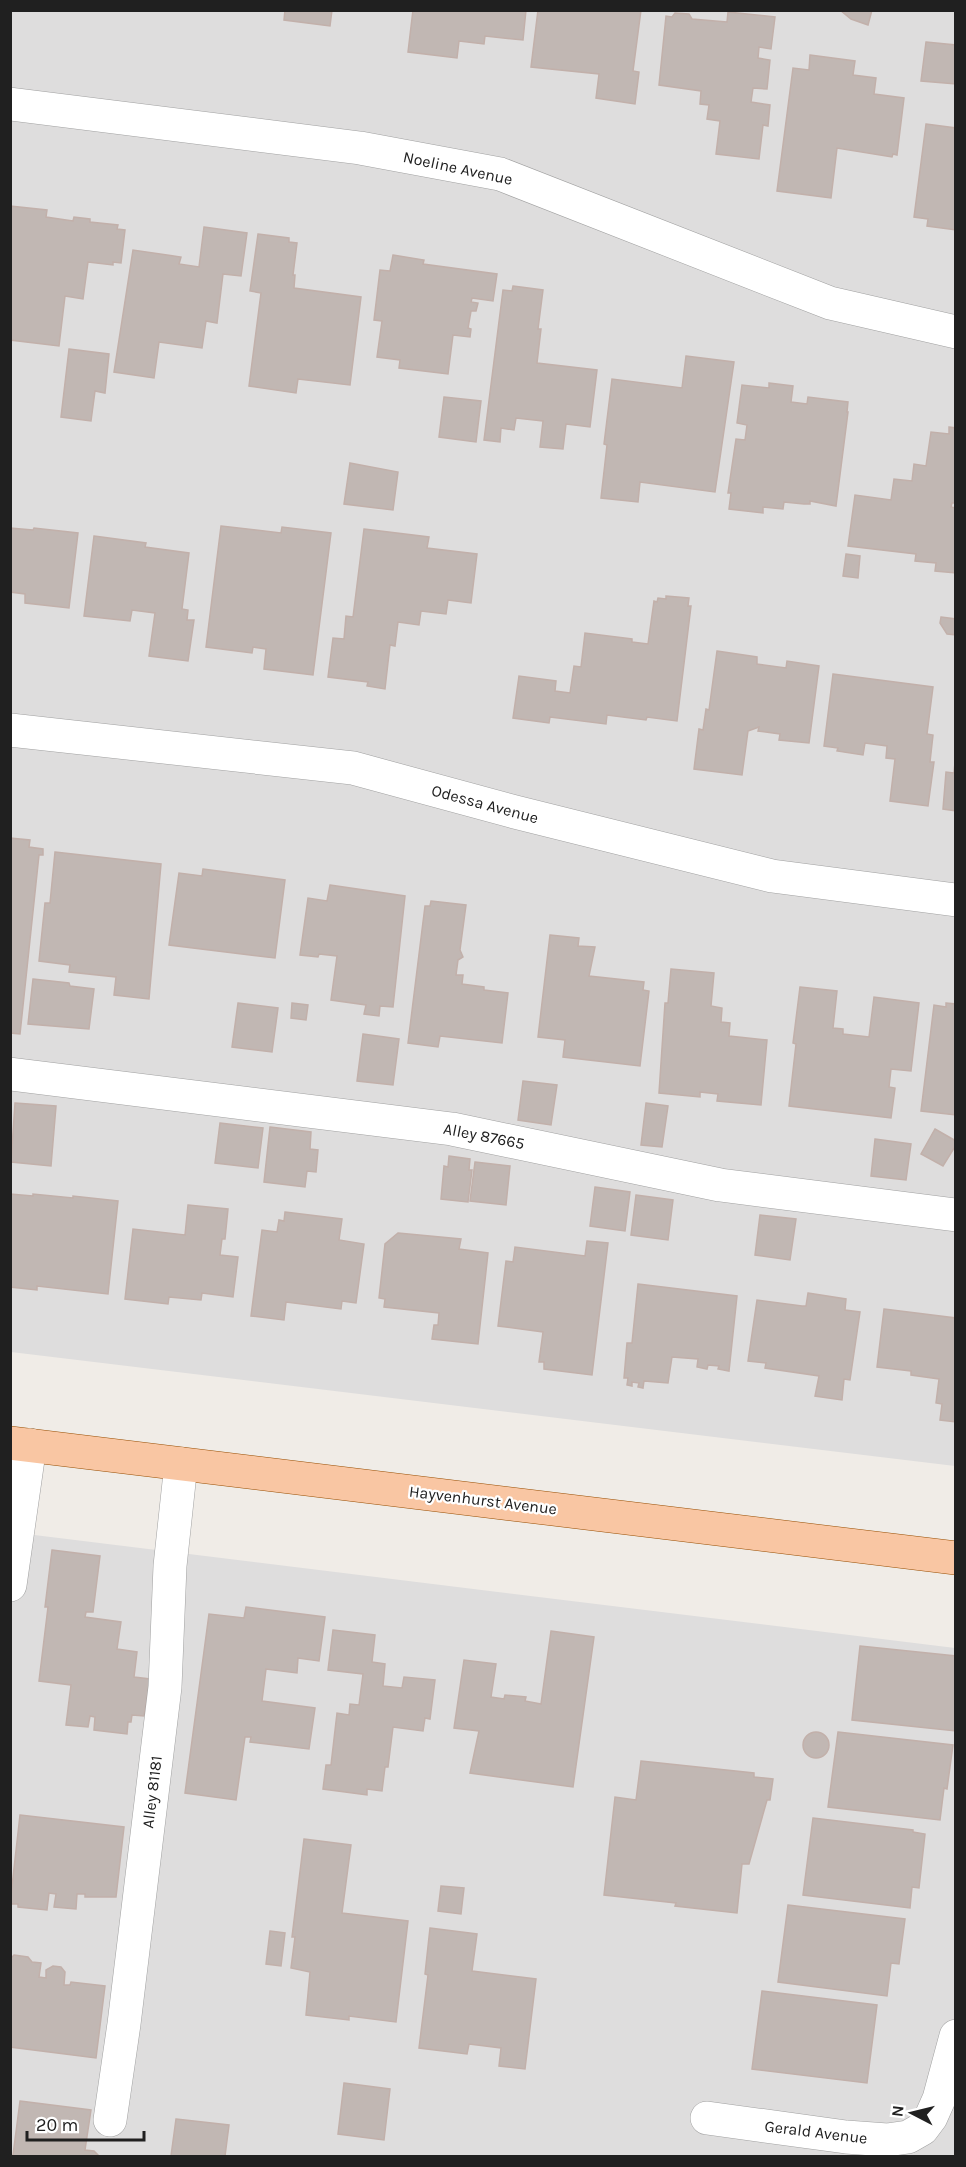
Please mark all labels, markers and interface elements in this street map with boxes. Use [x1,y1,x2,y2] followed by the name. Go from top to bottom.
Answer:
[402,147,514,189] street label: Noeline Avenue
[429,781,541,827] street label: Odessa Avenue
[442,1119,526,1153] street label: Alley 87665
[408,1481,558,1519] street label: Hayvenhurst Avenue
[138,1755,166,1829] street label: Alley 81181
[882,2083,942,2143] north arrow
[27,2104,144,2142] scale bar
[887,2104,908,2118] text: N
[36,2114,78,2136] text: 20 m
[763,2116,869,2148] street label: Gerald Avenue

